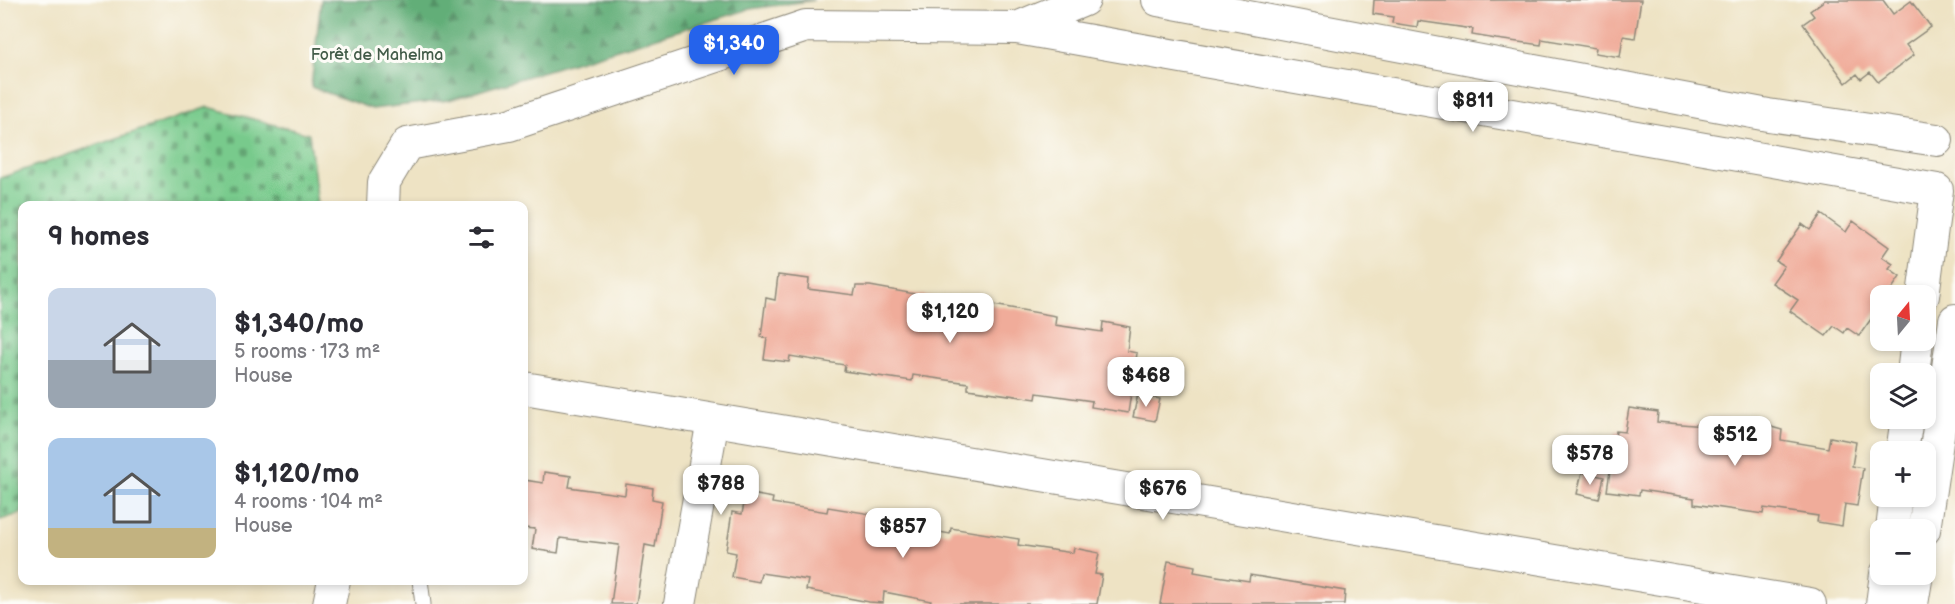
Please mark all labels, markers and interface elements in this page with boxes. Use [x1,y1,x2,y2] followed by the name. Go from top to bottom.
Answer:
[685,25,783,76] pin: $1,340
[703,32,765,56] text: $1,340
[311,46,443,65] park label: Forêt de Mahelma
[1437,82,1509,133] pin: $811
[1452,89,1494,113] text: $811
[465,221,498,254] icon: filters
[48,222,149,253] text: 9 homes
[1870,285,1936,351] north arrow
[1870,285,1936,585] map controls
[901,293,999,344] pin: $1,120
[921,300,979,324] text: $1,120
[234,309,364,340] text: $1,340/mo
[96,312,168,384] icon: home
[234,340,380,364] text: 5 rooms · 173 m²
[1110,357,1182,408] pin: $468
[1870,363,1936,429] button: layers
[234,364,293,388] text: House
[1121,364,1171,388] text: $468
[1699,416,1771,467] pin: $512
[1712,423,1758,447] text: $512
[1554,435,1626,486] pin: $578
[1870,441,1936,507] button: +
[1566,442,1614,466] text: $578
[234,459,359,490] text: $1,120/mo
[96,462,168,534] icon: home
[685,465,757,516] pin: $788
[1127,470,1199,521] pin: $676
[697,472,745,496] text: $788
[1139,477,1187,501] text: $676
[234,490,383,514] text: 4 rooms · 104 m²
[867,508,939,559] pin: $857
[234,514,293,538] text: House
[879,515,927,539] text: $857
[1870,519,1936,585] button: −

